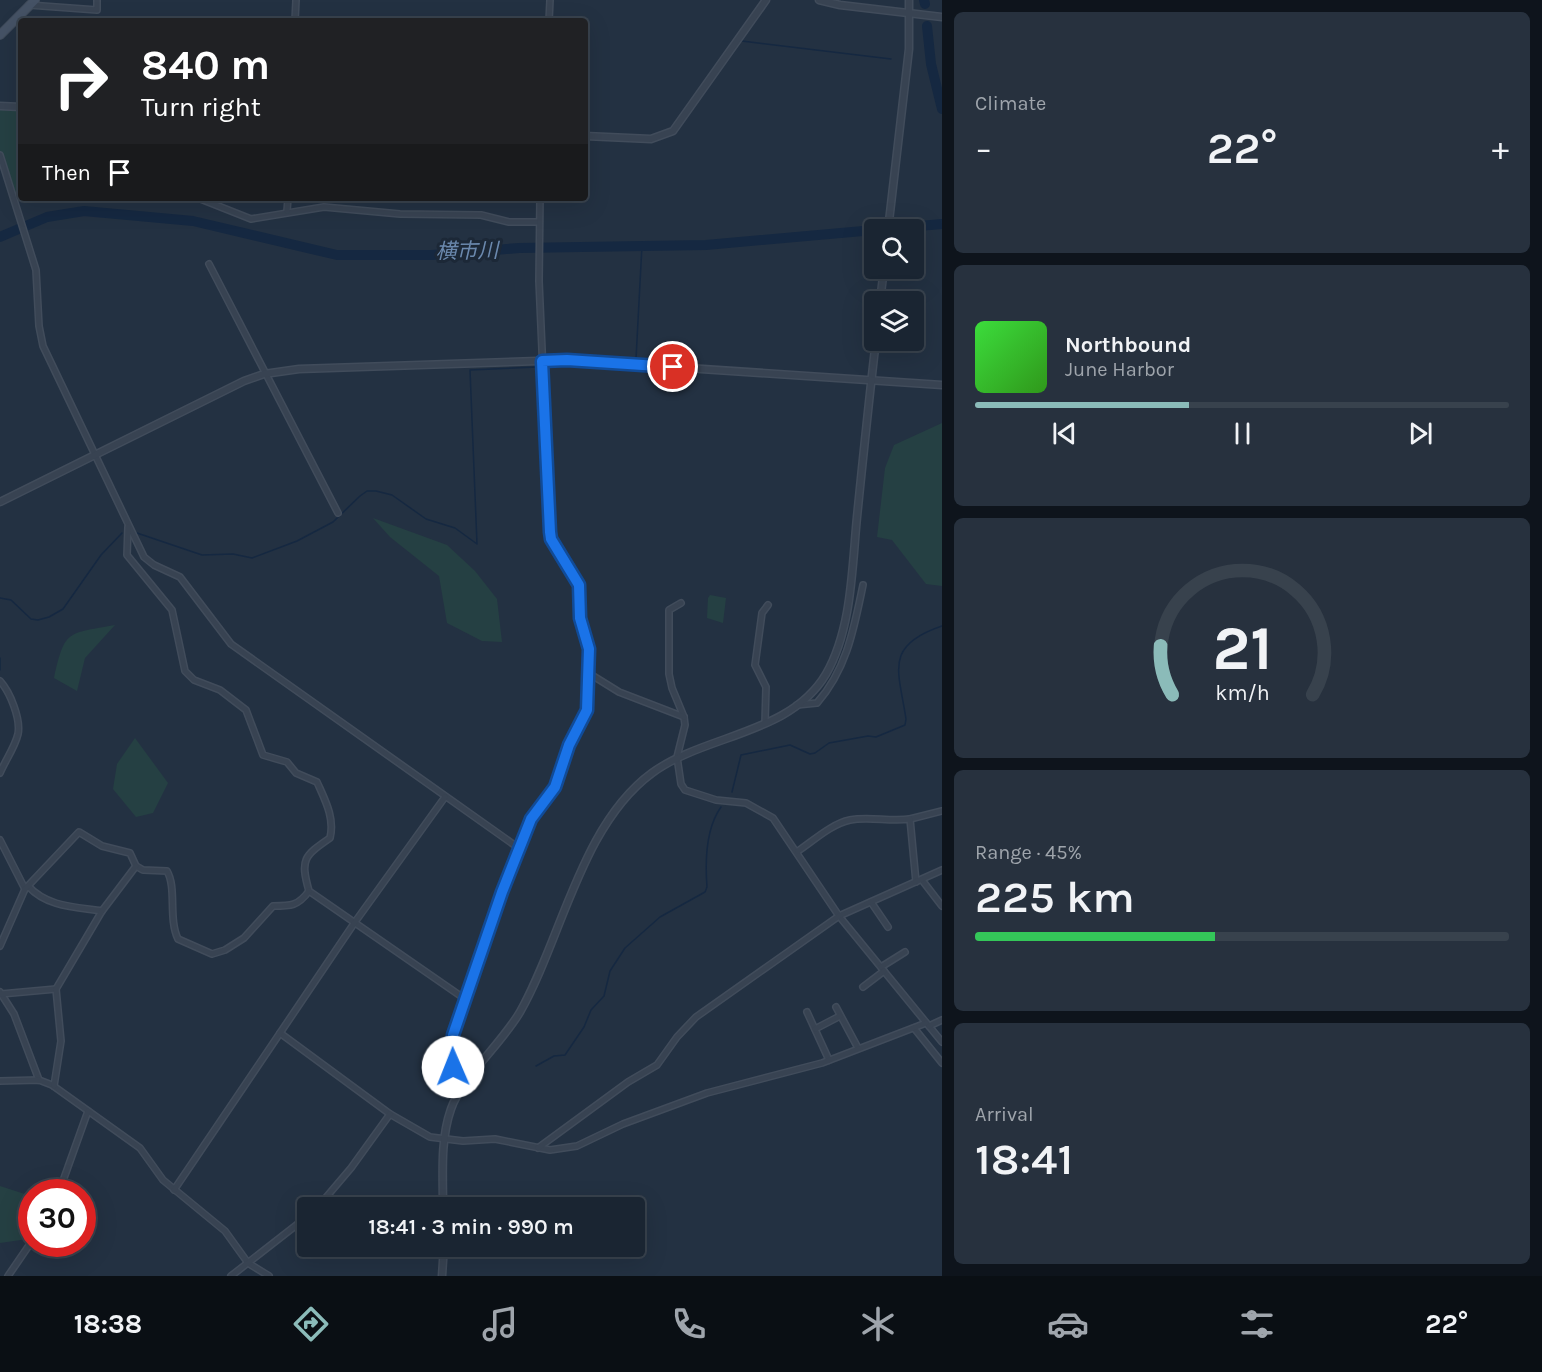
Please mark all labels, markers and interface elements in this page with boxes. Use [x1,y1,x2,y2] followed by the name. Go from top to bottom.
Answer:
[141,40,270,90] text: 840 m
[42,42,120,120] icon: right
[141,91,261,123] text: Turn right
[975,92,1046,115] text: Climate
[1207,122,1277,174] text: 22°
[975,129,992,167] text: −
[1492,129,1509,167] text: +
[103,156,136,189] icon: arrive
[42,160,91,186] text: Then
[864,219,924,351] map controls
[864,219,924,279] button: search
[435,238,501,264] water label: 横市川
[864,291,924,351] button: layers
[1065,332,1191,358] text: Northbound
[647,341,698,392] pin
[656,350,689,383] icon: arrive
[1065,358,1174,381] text: June Harbor
[1048,417,1081,450] icon: previous
[1226,417,1259,450] icon: pause
[1404,417,1437,450] icon: next
[1212,612,1272,685] text: 21
[1215,680,1269,705] text: km/h
[975,841,1082,864] text: Range · 45%
[975,871,1135,923] text: 225 km
[421,1035,485,1099] position arrow
[975,1103,1034,1126] text: Arrival
[975,1133,1073,1185] text: 18:41
[18,1179,96,1257] speed limit sign: 30
[368,1214,574,1240] text: 18:41 · 3 min · 990 m
[290,1303,332,1345] icon: directions
[479,1303,521,1345] icon: music
[668,1303,710,1345] icon: phone
[857,1303,899,1345] icon: climate
[1047,1303,1089,1345] icon: car
[1236,1303,1278,1345] icon: filters
[74,1308,142,1340] text: 18:38
[1425,1308,1468,1340] text: 22°

